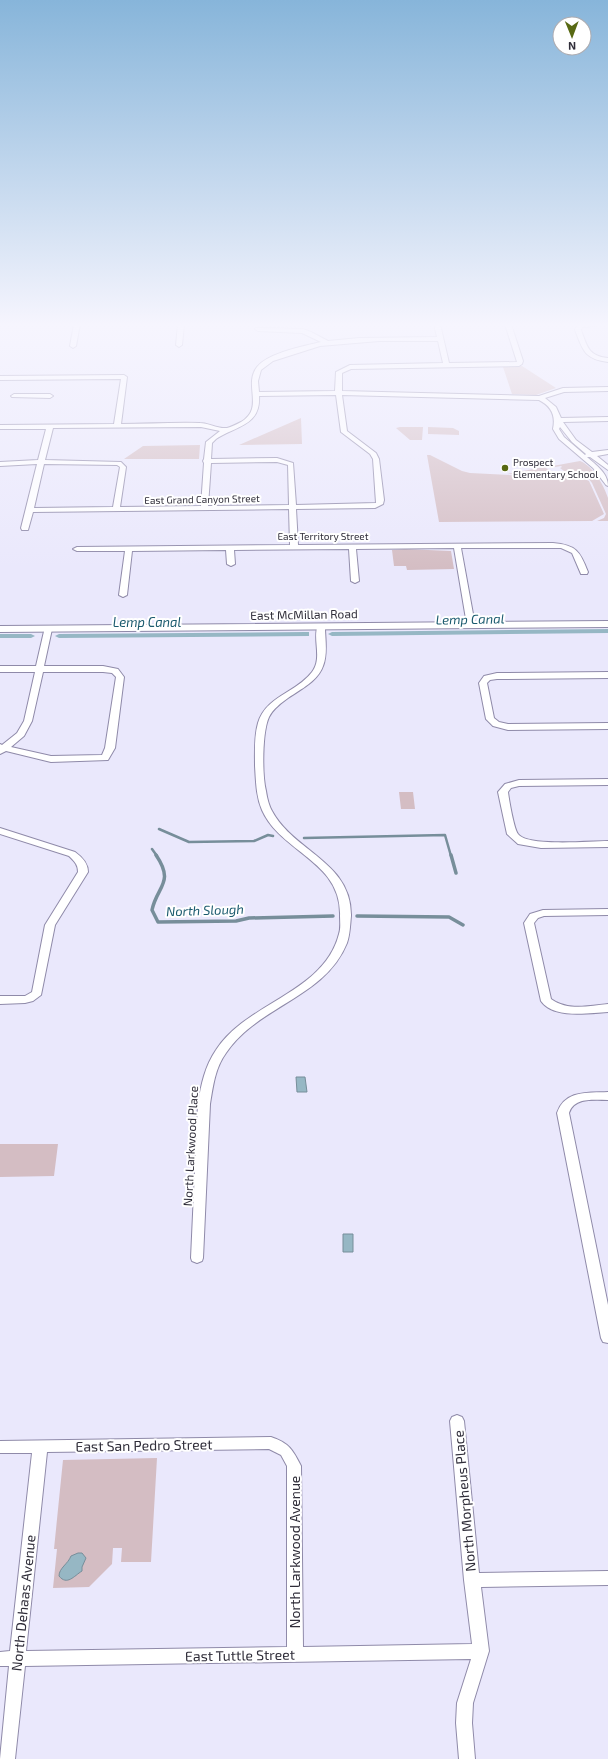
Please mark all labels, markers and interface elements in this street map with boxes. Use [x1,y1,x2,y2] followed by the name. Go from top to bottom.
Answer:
[552,16,592,56] north arrow
[568,40,576,53] text: N
[513,456,598,480] place label: Prospect Elementary School
[500,463,510,473] marker: Prospect Elementary School
[144,492,260,506] street label: East Grand Canyon Street
[277,530,369,542] street label: East Territory Street
[250,606,358,622] street label: East McMillan Road
[435,610,505,628] water label: Lemp Canal
[113,614,182,630] water label: Lemp Canal
[166,901,244,919] water label: North Slough
[180,1085,200,1207] street label: North Larkwood Place
[449,1429,479,1573] street label: North Morpheus Place
[75,1435,213,1455] street label: East San Pedro Street
[286,1476,303,1628] street label: North Larkwood Avenue
[7,1534,39,1672] street label: North Dehaas Avenue
[185,1646,295,1664] street label: East Tuttle Street

